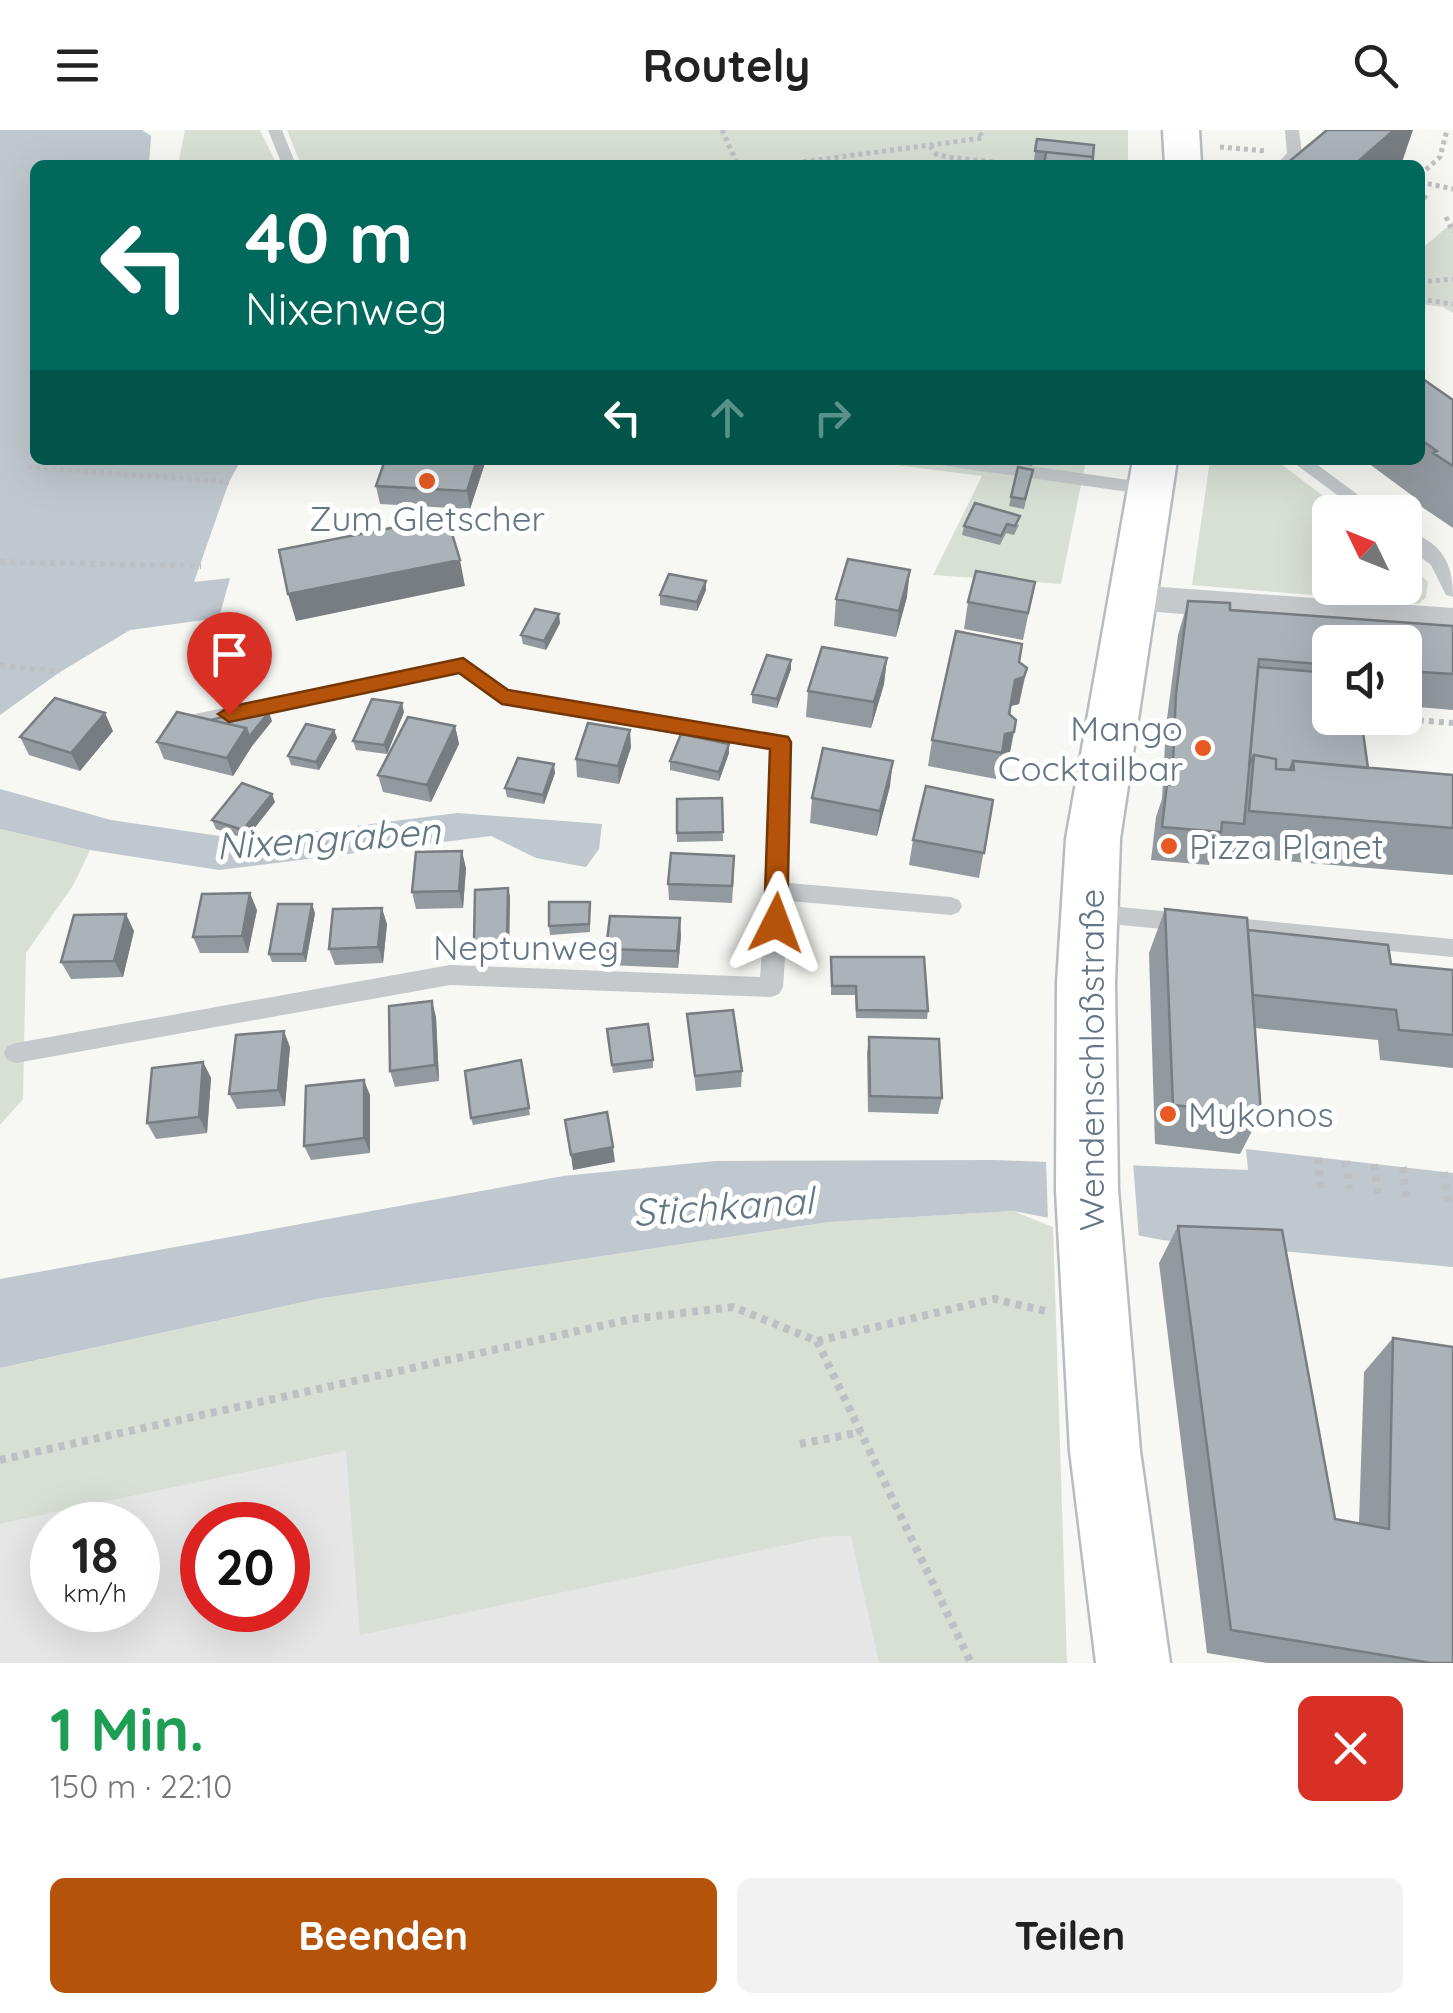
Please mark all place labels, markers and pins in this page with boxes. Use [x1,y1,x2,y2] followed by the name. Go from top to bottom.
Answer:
[416,470,438,492] marker: Zum Gletscher
[309,496,545,540] place label: Zum Gletscher
[187,612,272,715] pin
[998,706,1183,790] place label: Mango Cocktailbar
[1192,737,1214,759] marker: Mango Cocktailbar
[1189,824,1384,868] place label: Pizza Planet
[1158,835,1180,857] marker: Pizza Planet
[1188,1092,1334,1136] place label: Mykonos
[1157,1103,1179,1125] marker: Mykonos

